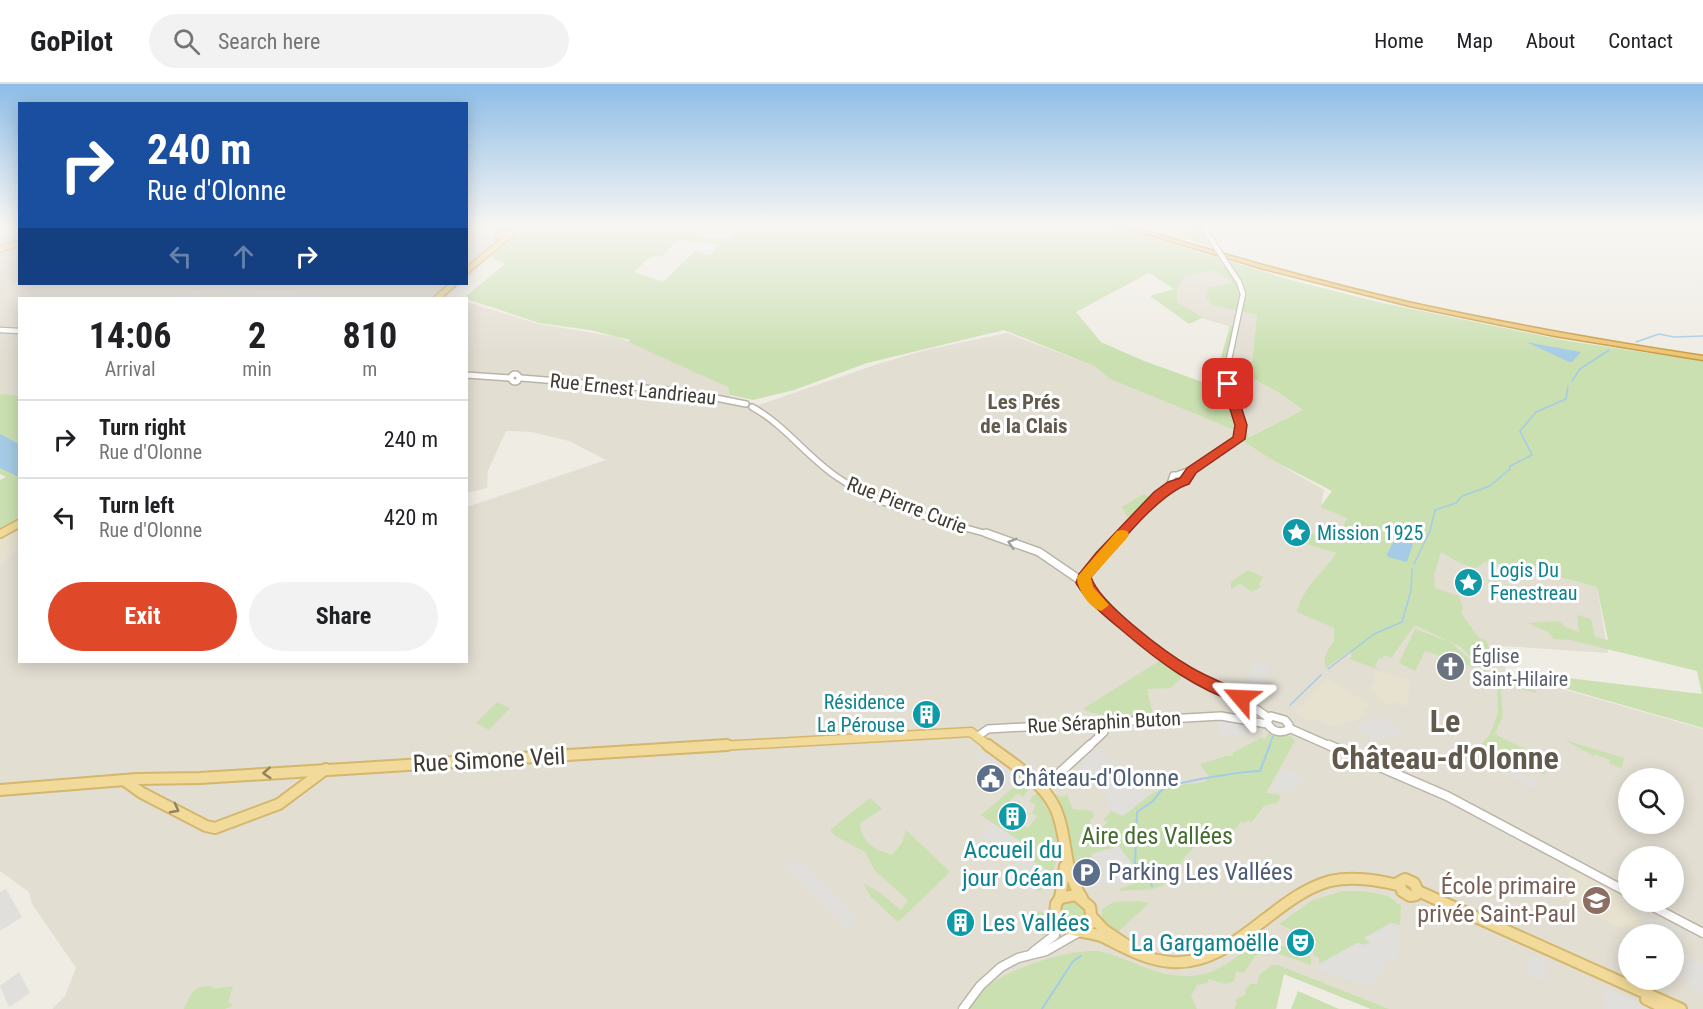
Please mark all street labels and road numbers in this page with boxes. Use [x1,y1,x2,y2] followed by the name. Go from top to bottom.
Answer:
[549,368,717,410] street label: Rue Ernest Landrieau
[844,471,970,539] street label: Rue Pierre Curie
[1027,706,1181,738] street label: Rue Séraphin Buton
[412,742,566,778] street label: Rue Simone Veil

